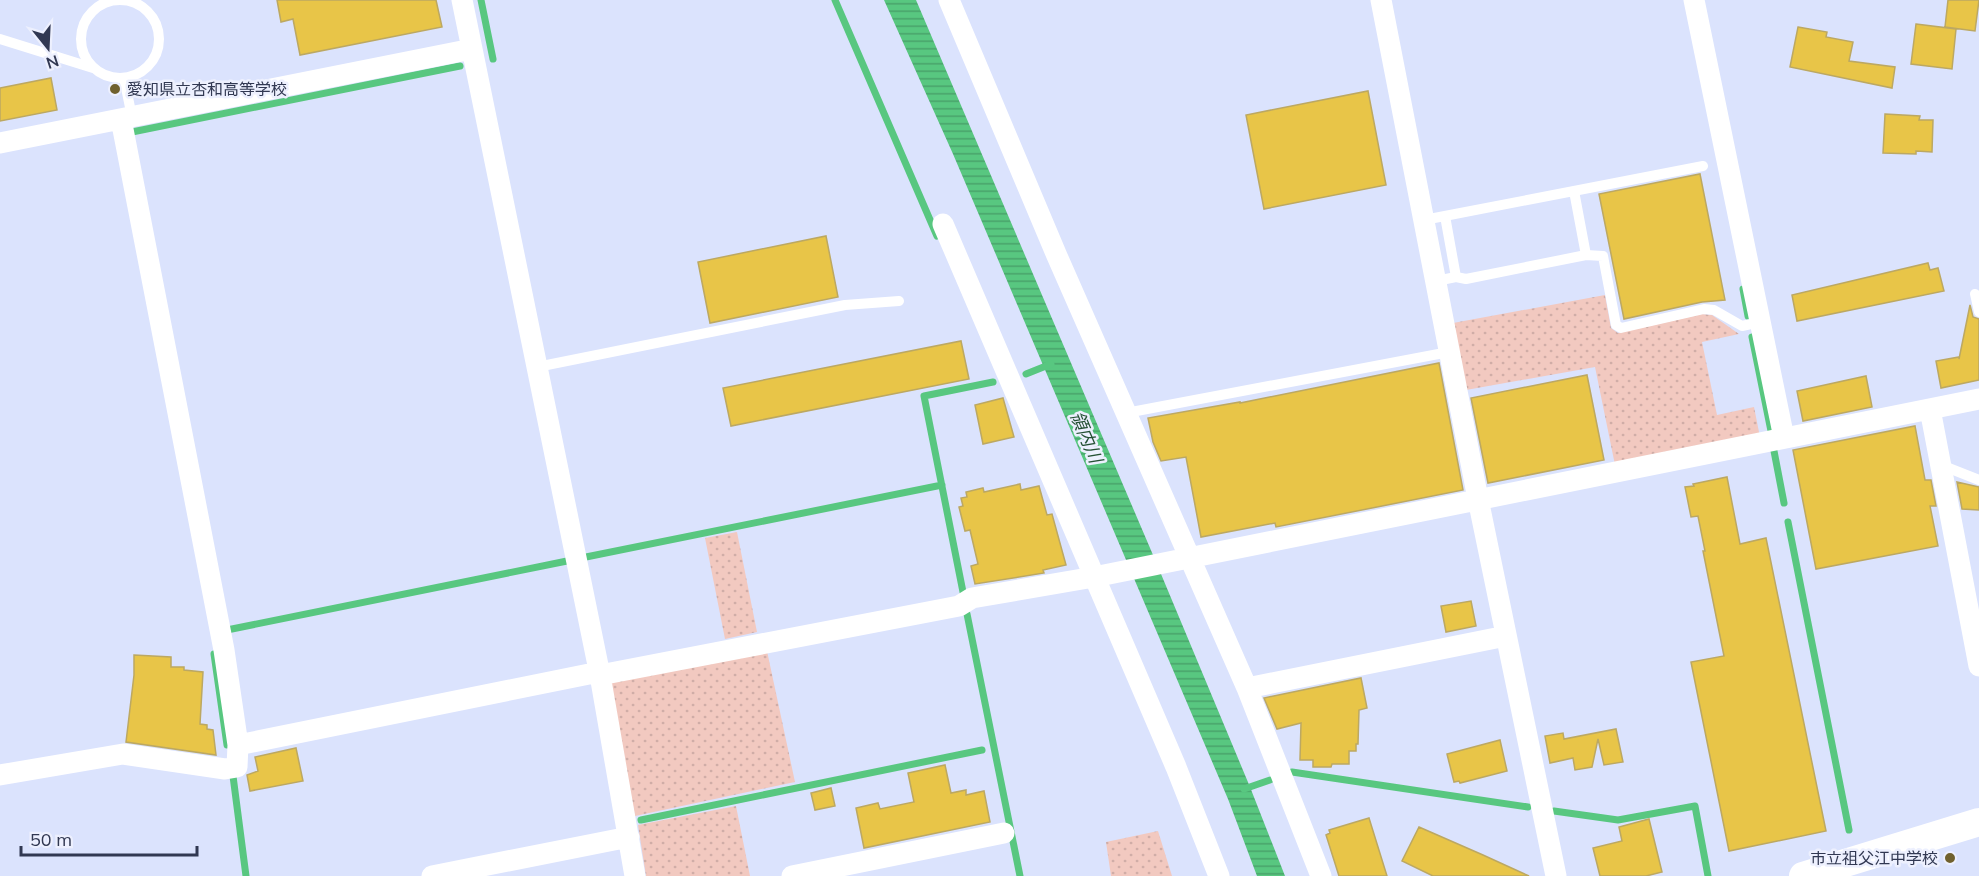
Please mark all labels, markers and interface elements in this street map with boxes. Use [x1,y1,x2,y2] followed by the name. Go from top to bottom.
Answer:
[18,18,78,78] north arrow
[44,51,61,74] text: N
[127,79,287,99] place label: 愛知県立杏和高等学校
[108,82,122,96] marker: 愛知県立杏和高等学校
[1065,407,1108,468] water label: 領内川
[21,819,196,857] scale bar
[30,828,72,851] text: 50 m
[1810,848,1938,868] place label: 市立祖父江中学校
[1943,851,1957,865] marker: 市立祖父江中学校

